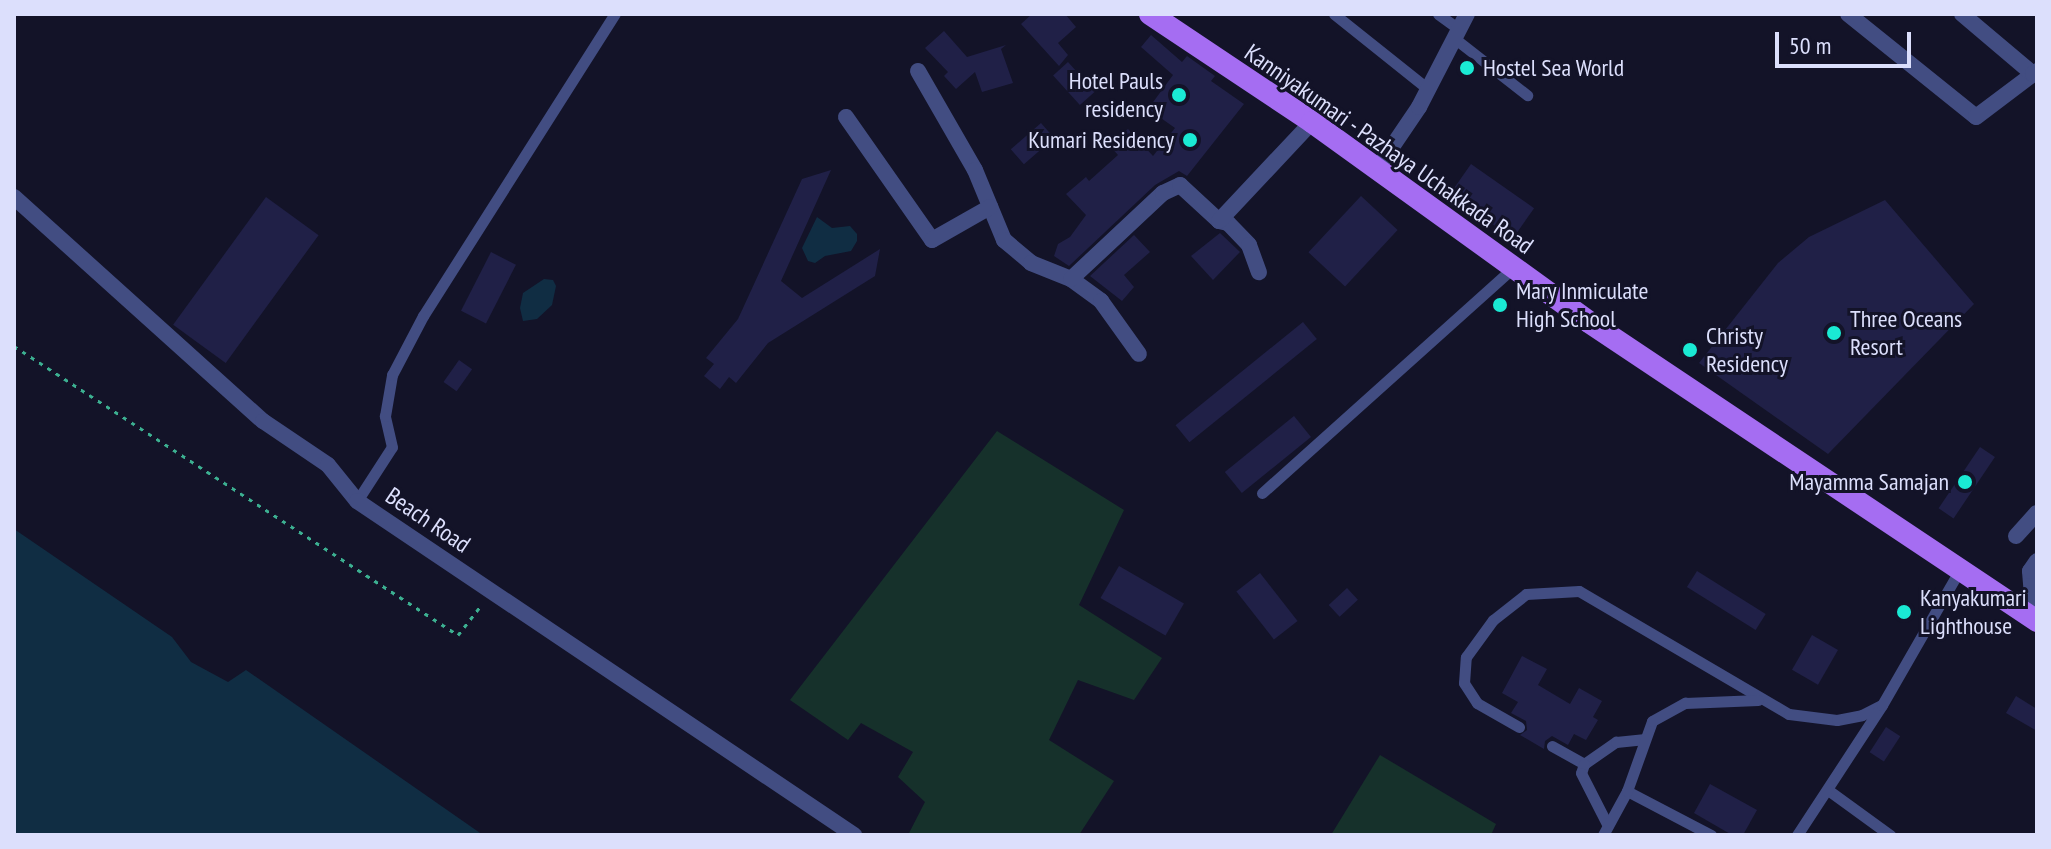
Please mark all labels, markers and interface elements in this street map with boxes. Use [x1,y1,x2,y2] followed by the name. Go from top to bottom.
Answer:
[1779,16,1915,66] scale bar
[1789,30,1831,61] text: 50 m
[1238,38,1540,260] street label: Kanniyakumari - Pazhaya Uchakkada Road
[1483,54,1624,82] place label: Hostel Sea World
[1458,59,1476,77] marker: Hostel Sea World
[1069,67,1163,123] place label: Hotel Pauls residency
[1170,86,1188,104] marker: Hotel Pauls residency
[1028,126,1174,154] place label: Kumari Residency
[1181,131,1199,149] marker: Kumari Residency
[1516,277,1649,333] place label: Mary Inmiculate High School
[1491,296,1509,314] marker: Mary Inmiculate High School
[1850,305,1962,361] place label: Three Oceans Resort
[1706,322,1788,378] place label: Christy Residency
[1825,324,1843,342] marker: Three Oceans Resort
[1681,341,1699,359] marker: Christy Residency
[1789,468,1949,496] place label: Mayamma Samajan
[1956,473,1974,491] marker: Mayamma Samajan
[380,481,476,559] street label: Beach Road
[1920,584,2027,640] place label: Kanyakumari Lighthouse
[1895,603,1913,621] marker: Kanyakumari Lighthouse

